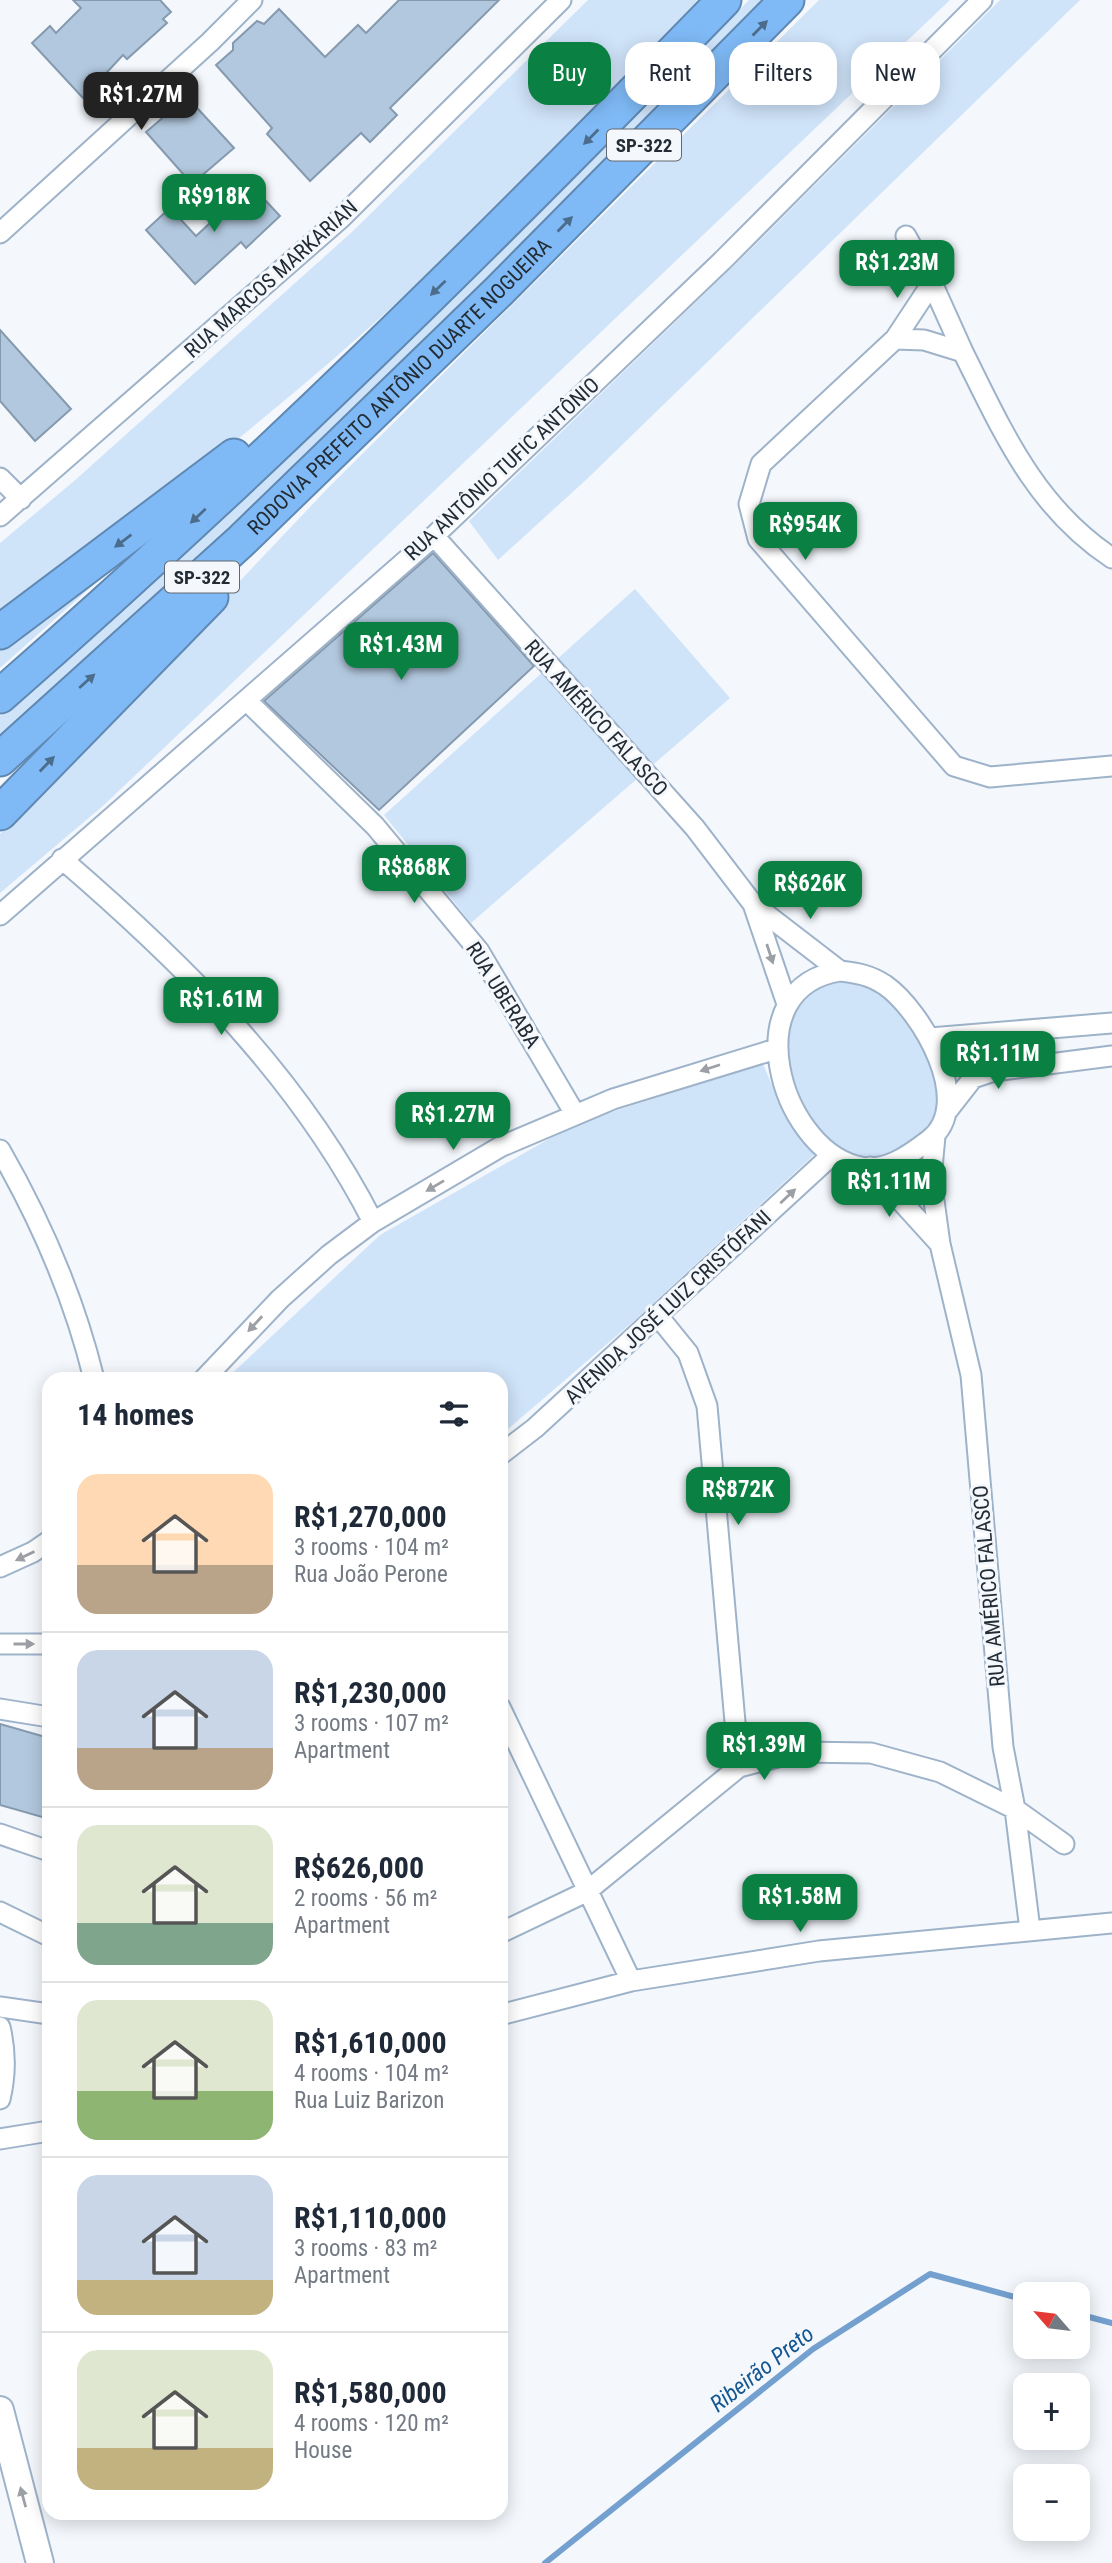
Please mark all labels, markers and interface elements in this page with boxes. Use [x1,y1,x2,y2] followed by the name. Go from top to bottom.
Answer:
[751,19,768,36] one-way arrow
[528,42,611,105] chip: Buy
[625,42,715,105] chip: Rent
[729,42,837,105] chip: Filters
[851,42,940,105] chip: New
[76,72,206,132] pin: R$1.27M
[99,81,183,108] text: R$1.27M
[583,128,600,144] one-way arrow
[607,130,681,160] road number: SP-322
[157,174,271,234] pin: R$918K
[178,183,250,210] text: R$918K
[180,195,362,363] street label: RUA MARCOS MARKARIAN
[557,216,574,233] one-way arrow
[243,234,556,540] street label: RODOVIA PREFEITO ANTÔNIO DUARTE NOGUEIRA
[832,240,962,300] pin: R$1.23M
[855,249,939,276] text: R$1.23M
[430,280,447,296] one-way arrow
[400,373,604,565] street label: RUA ANTÔNIO TUFIC ANTÔNIO
[748,503,862,562] pin: R$954K
[190,507,207,523] one-way arrow
[769,511,841,538] text: R$954K
[114,533,132,547] one-way arrow
[165,562,239,592] road number: SP-322
[336,622,466,682] pin: R$1.43M
[359,631,443,658] text: R$1.43M
[520,635,672,801] street label: RUA AMÉRICO FALASCO
[78,673,96,689] one-way arrow
[39,756,55,773] one-way arrow
[357,846,471,905] pin: R$868K
[378,854,450,881] text: R$868K
[753,862,867,921] pin: R$626K
[774,870,846,897] text: R$626K
[461,938,545,1052] street label: RUA UBERABA
[765,943,776,964] one-way arrow
[156,978,286,1037] pin: R$1.61M
[179,986,263,1013] text: R$1.61M
[933,1032,1063,1091] pin: R$1.11M
[956,1040,1040,1067] text: R$1.11M
[699,1063,720,1073] one-way arrow
[388,1092,518,1152] pin: R$1.27M
[411,1101,495,1128] text: R$1.27M
[824,1160,954,1219] pin: R$1.11M
[847,1168,931,1195] text: R$1.11M
[425,1180,444,1192] one-way arrow
[779,1189,796,1205] one-way arrow
[560,1205,776,1409] street label: AVENIDA JOSÉ LUIZ CRISTÓFANI
[247,1316,264,1333] one-way arrow
[435,1395,473,1433] icon: filters
[77,1397,194,1432] text: 14 homes
[681,1468,795,1527] pin: R$872K
[702,1476,774,1503] text: R$872K
[968,1484,1010,1688] street label: RUA AMÉRICO FALASCO
[294,1499,447,1534] text: R$1,270,000
[133,1502,217,1586] icon: home
[294,1534,449,1561] text: 3 rooms · 104 m²
[15,1550,35,1561] one-way arrow
[294,1561,448,1588] text: Rua João Perone
[14,1638,36,1650] one-way arrow
[294,1675,447,1710] text: R$1,230,000
[133,1678,217,1762] icon: home
[294,1710,449,1737] text: 3 rooms · 107 m²
[699,1722,829,1782] pin: R$1.39M
[722,1731,806,1758] text: R$1.39M
[294,1737,390,1764] text: Apartment
[294,1850,424,1885] text: R$626,000
[133,1853,217,1937] icon: home
[735,1874,865,1934] pin: R$1.58M
[758,1883,842,1910] text: R$1.58M
[294,1885,437,1912] text: 2 rooms · 56 m²
[294,1912,390,1939] text: Apartment
[294,2025,447,2060] text: R$1,610,000
[133,2028,217,2112] icon: home
[294,2060,449,2087] text: 4 rooms · 104 m²
[294,2087,444,2114] text: Rua Luiz Barizon
[294,2200,447,2235] text: R$1,110,000
[133,2203,217,2287] icon: home
[294,2235,437,2262] text: 3 rooms · 83 m²
[294,2262,390,2289] text: Apartment
[1013,2282,1090,2359] north arrow
[1013,2282,1090,2541] map controls
[705,2320,819,2418] water label: Ribeirão Preto
[1013,2373,1090,2450] button: +
[294,2375,447,2410] text: R$1,580,000
[133,2378,217,2462] icon: home
[294,2410,449,2437] text: 4 rooms · 120 m²
[294,2437,352,2464] text: House
[1013,2464,1090,2541] button: −
[17,2486,28,2508] one-way arrow

